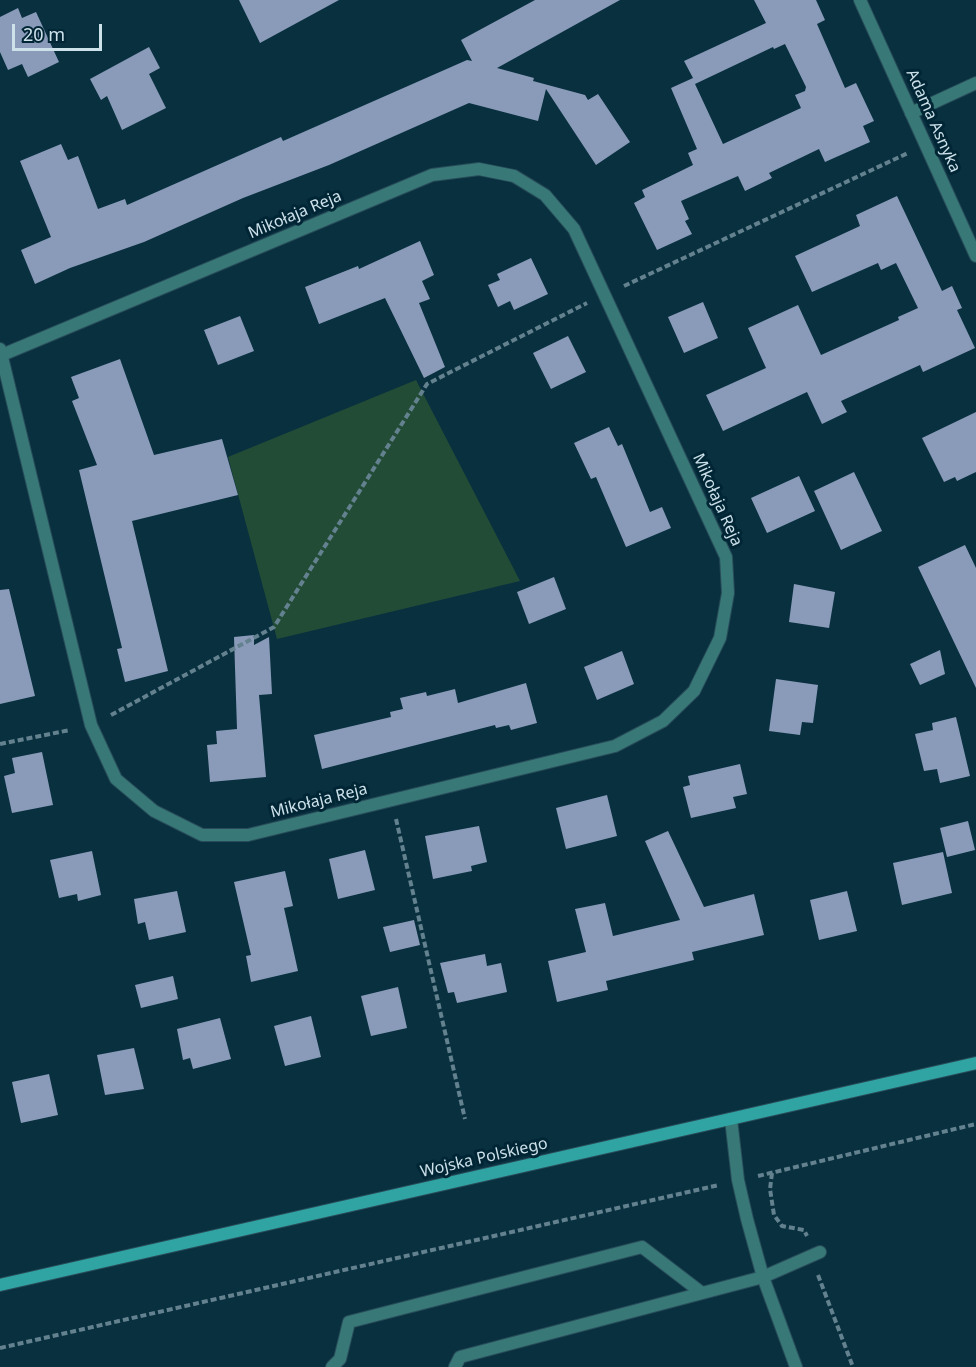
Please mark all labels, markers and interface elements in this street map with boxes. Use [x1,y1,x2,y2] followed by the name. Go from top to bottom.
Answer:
[15,12,105,50] scale bar
[23,22,65,46] text: 20 m
[902,67,964,175] street label: Adama Asnyka
[246,187,344,243] street label: Mikołaja Reja
[688,451,746,549] street label: Mikołaja Reja
[268,780,370,822] street label: Mikołaja Reja
[418,1134,550,1182] street label: Wojska Polskiego

